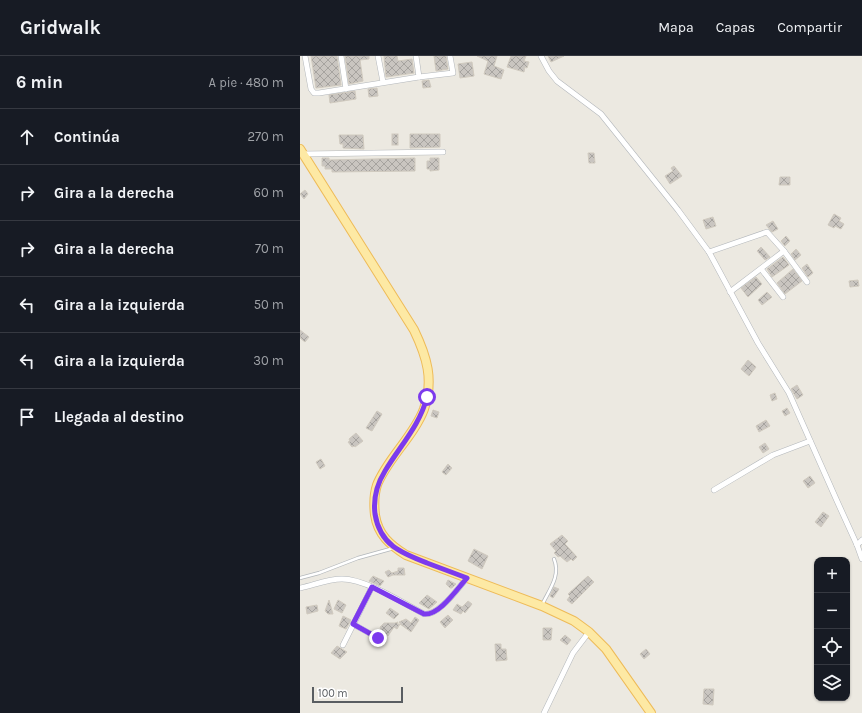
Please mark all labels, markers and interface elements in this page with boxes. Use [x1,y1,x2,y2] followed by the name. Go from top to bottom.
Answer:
[20,17,101,39] text: Gridwalk
[658,19,694,36] text: Mapa
[716,19,755,36] text: Capas
[777,19,842,36] text: Compartir
[16,72,63,92] text: 6 min
[209,75,284,90] text: A pie · 480 m
[16,126,38,148] icon: ahead
[54,128,120,146] text: Continúa
[247,129,284,144] text: 270 m
[16,182,38,204] icon: right
[54,184,174,202] text: Gira a la derecha
[254,185,284,200] text: 60 m
[16,238,38,260] icon: right
[54,240,174,258] text: Gira a la derecha
[255,241,284,256] text: 70 m
[16,294,38,316] icon: left
[54,296,185,314] text: Gira a la izquierda
[254,297,284,312] text: 50 m
[16,350,38,372] icon: left
[54,352,185,370] text: Gira a la izquierda
[253,353,284,368] text: 30 m
[418,388,436,406] route start
[16,406,38,428] icon: arrive
[54,408,184,426] text: Llegada al destino
[814,557,850,701] map controls
[814,557,850,593] button: +
[814,593,850,629] button: −
[369,629,387,647] route end
[814,629,850,665] button: locate
[814,665,850,701] button: layers
[312,685,403,704] scale bar
[318,687,348,700] text: 100 m

